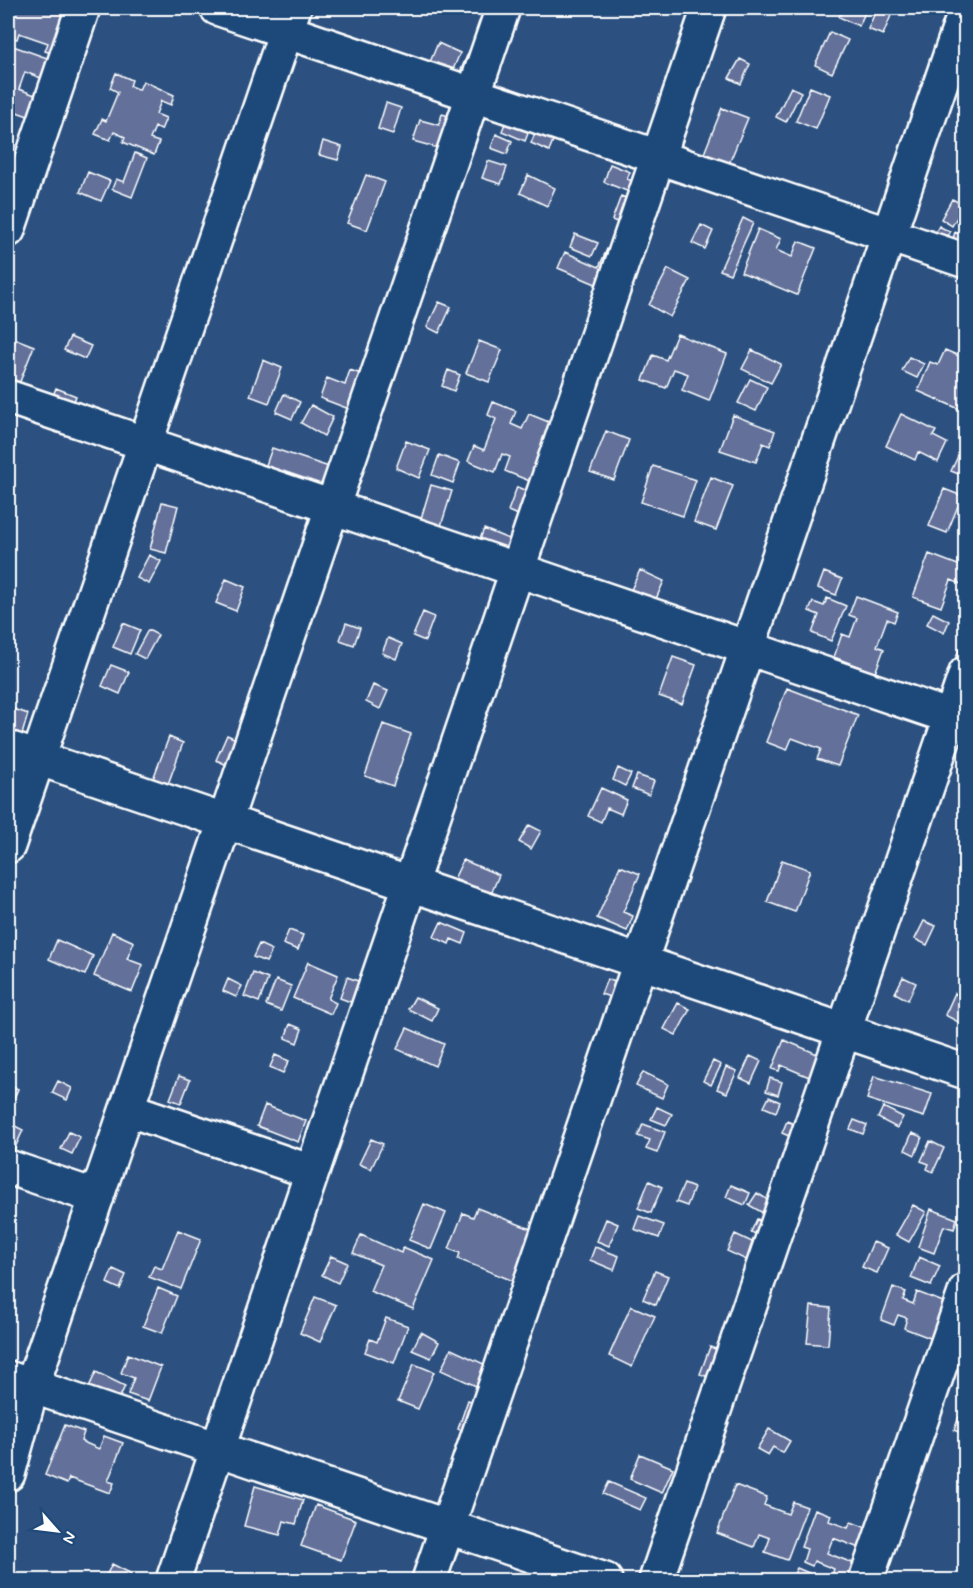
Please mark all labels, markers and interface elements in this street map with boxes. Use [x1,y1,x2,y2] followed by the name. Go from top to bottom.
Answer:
[27,1501,87,1561] north arrow
[57,1528,81,1547] text: N

